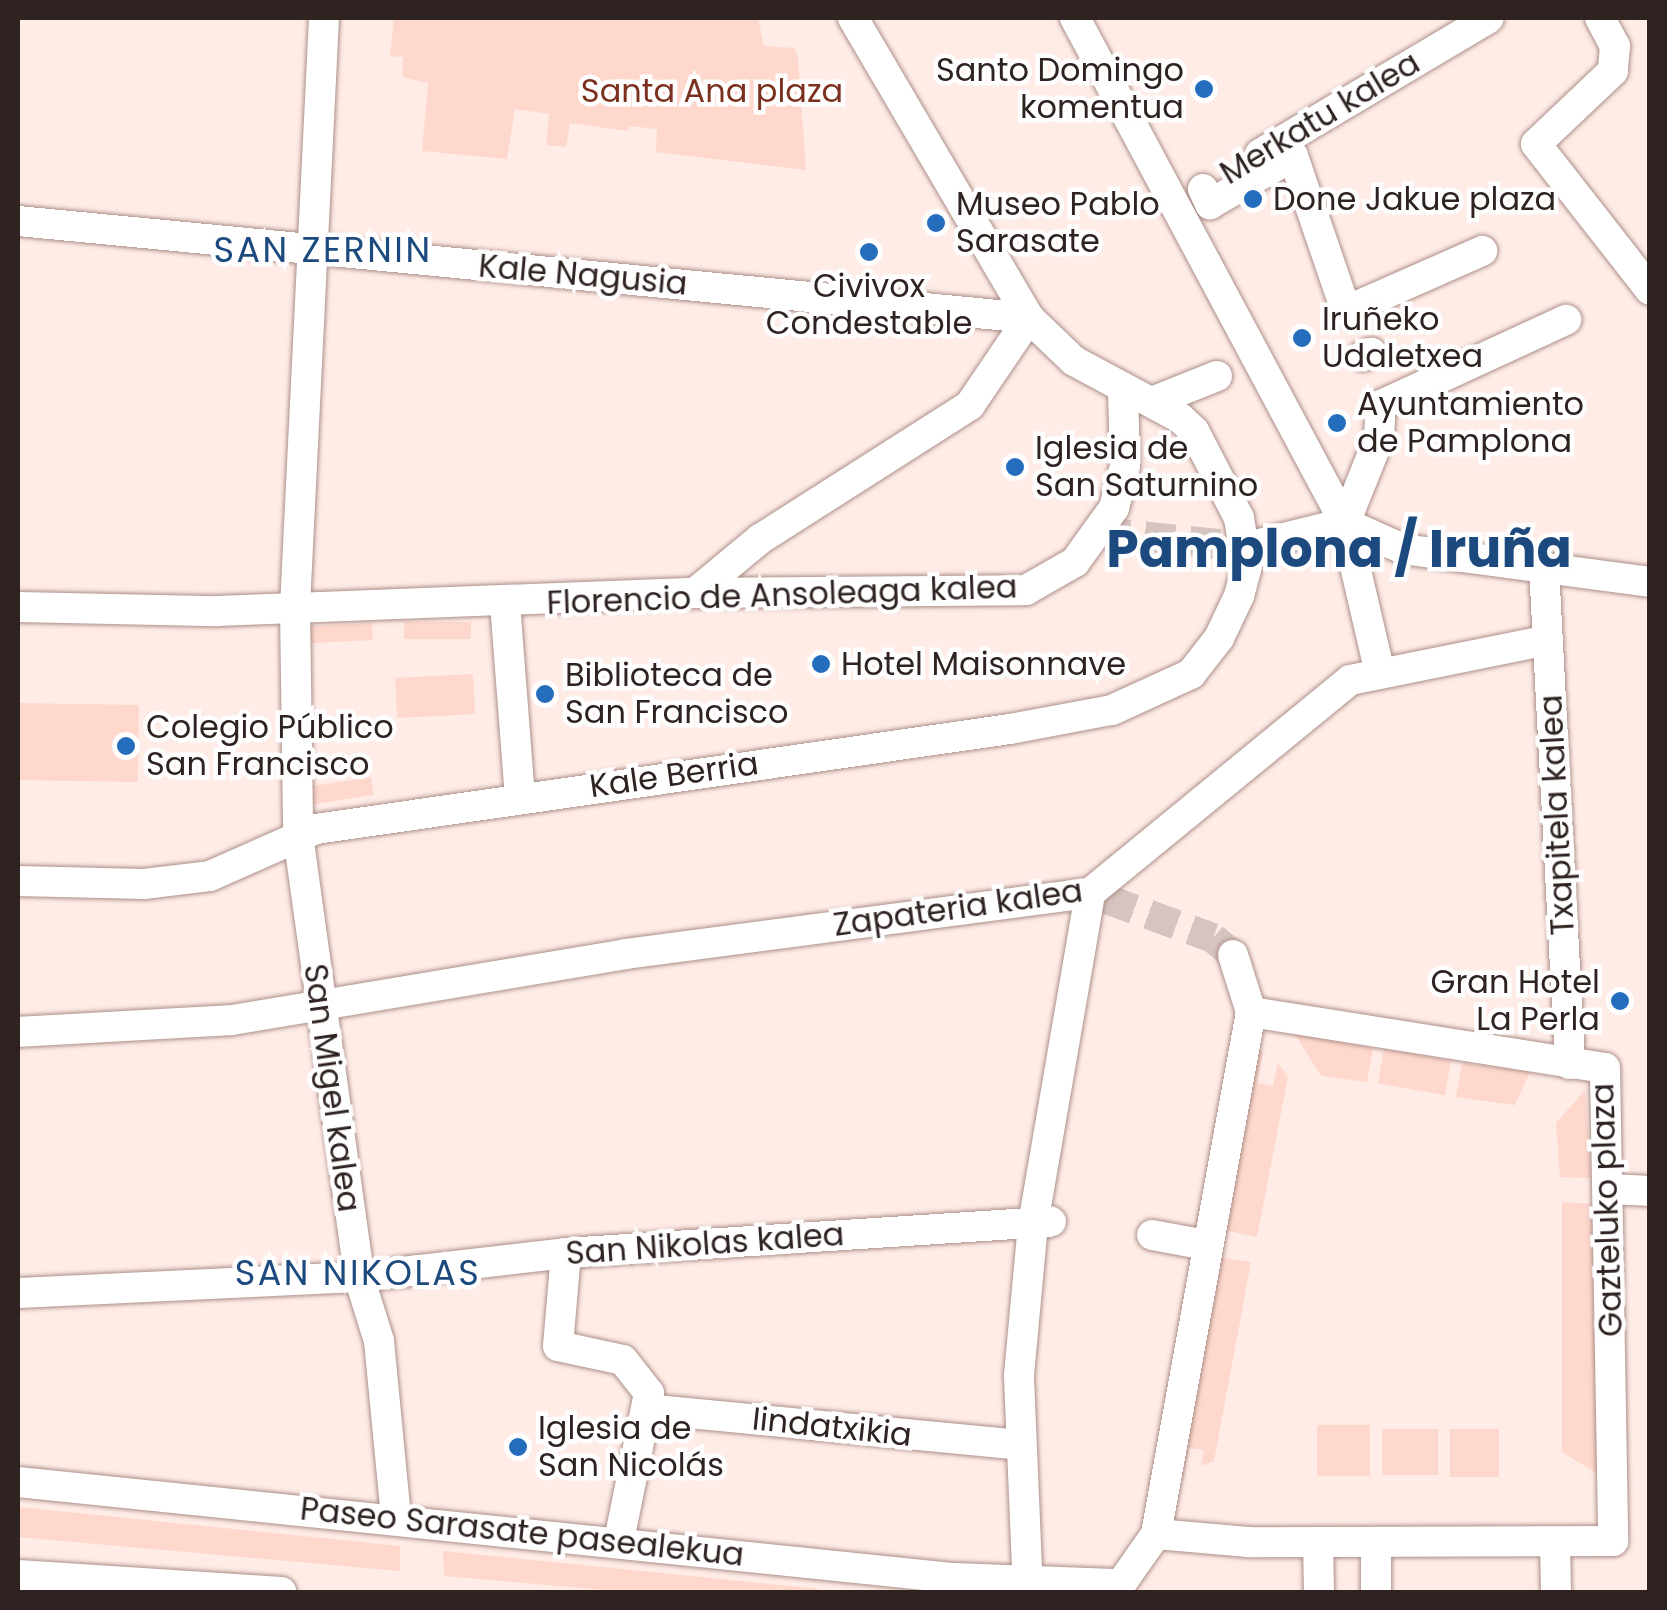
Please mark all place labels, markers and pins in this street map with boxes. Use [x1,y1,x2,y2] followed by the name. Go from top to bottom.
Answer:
[936,52,1184,127] place label: Santo Domingo komentua
[1193,78,1215,100] marker: Santo Domingo komentua
[1273,180,1556,218] place label: Done Jakue plaza
[956,186,1160,261] place label: Museo Pablo Sarasate
[1242,188,1264,210] marker: Done Jakue plaza
[925,212,947,234] marker: Museo Pablo Sarasate
[858,241,880,263] marker: Civivox Condestable
[766,268,972,343] place label: Civivox Condestable
[1322,301,1483,376] place label: Iruñeko Udaletxea
[1291,327,1313,349] marker: Iruñeko Udaletxea
[1357,386,1584,461] place label: Ayuntamiento de Pamplona
[1326,412,1348,434] marker: Ayuntamiento de Pamplona
[1035,430,1258,505] place label: Iglesia de San Saturnino
[1004,456,1026,478] marker: Iglesia de San Saturnino
[841,645,1126,683] place label: Hotel Maisonnave
[810,653,832,675] marker: Hotel Maisonnave
[565,657,789,732] place label: Biblioteca de San Francisco
[534,683,556,705] marker: Biblioteca de San Francisco
[146,709,394,784] place label: Colegio Público San Francisco
[115,735,137,757] marker: Colegio Público San Francisco
[1431,964,1600,1039] place label: Gran Hotel La Perla
[1609,990,1631,1012] marker: Gran Hotel La Perla
[538,1410,724,1485] place label: Iglesia de San Nicolás
[507,1436,529,1458] marker: Iglesia de San Nicolás

